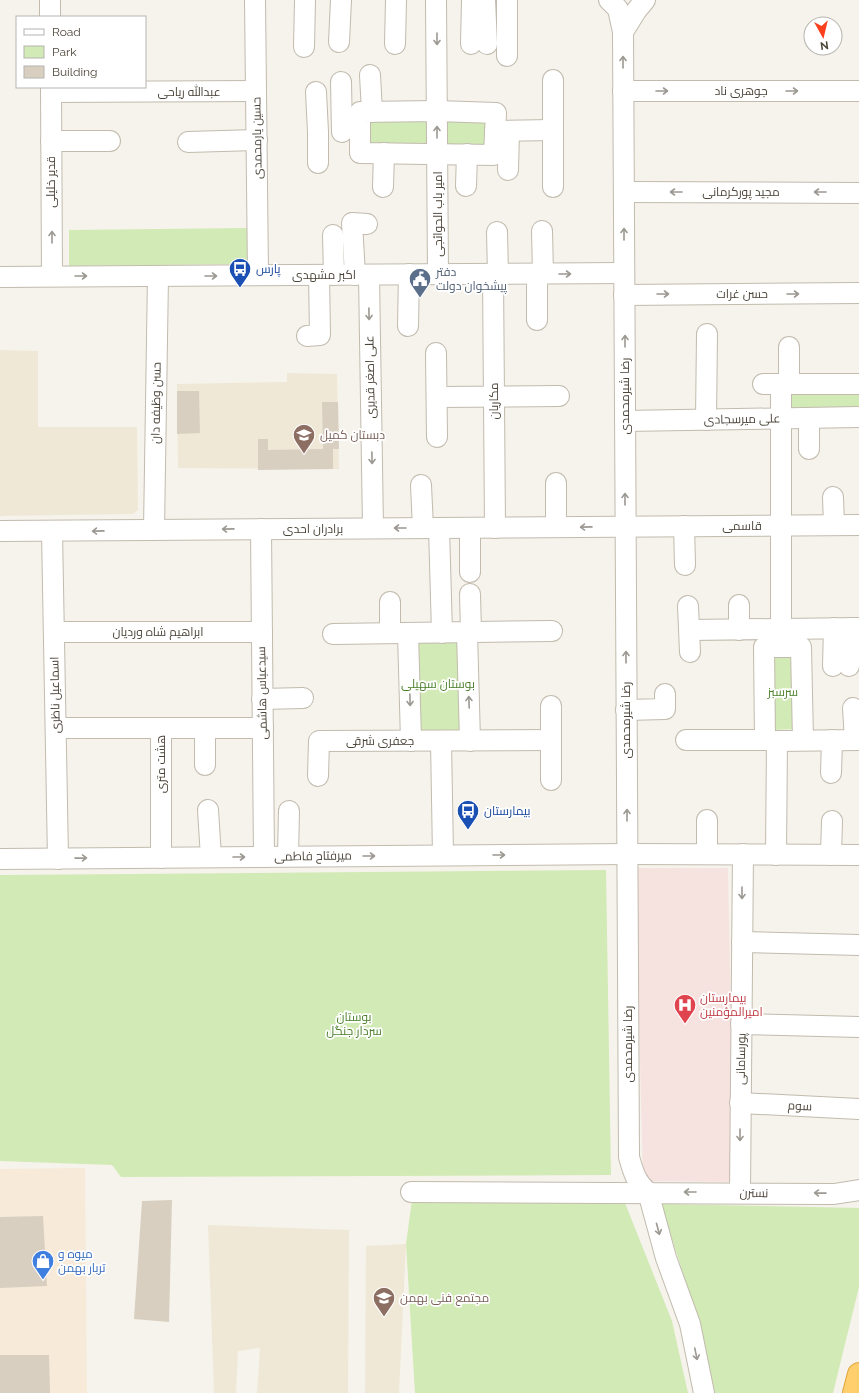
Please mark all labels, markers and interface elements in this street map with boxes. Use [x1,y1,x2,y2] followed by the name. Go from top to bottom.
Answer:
[16,16,146,88] legend
[803,16,843,56] north arrow
[52,25,81,39] text: Road
[433,32,441,45] one-way arrow
[819,38,829,52] text: N
[52,45,77,59] text: Park
[619,56,627,69] one-way arrow
[52,65,98,79] text: Building
[157,84,221,99] street label: عبدالله ریاحی
[714,84,768,98] street label: جوهری ناد
[655,87,668,95] one-way arrow
[785,87,798,95] one-way arrow
[249,97,265,179] street label: حسین یارمحمدی
[433,126,441,139] one-way arrow
[44,156,58,208] street label: قدیر خلیلی
[431,171,445,257] street label: امیر باب الحوائجی
[702,185,780,201] street label: مجید پورکرمانی
[670,188,683,196] one-way arrow
[814,188,827,196] one-way arrow
[620,228,628,241] one-way arrow
[48,231,55,244] one-way arrow
[227,256,253,289] bus stop icon: پارس
[256,262,281,278] place label: پارس
[435,265,508,295] place label: دفتر پیشخوان دولت
[407,266,433,299] public building icon: دفتر پیشخوان دولت
[292,268,356,282] street label: اکبر مشهدی
[558,270,571,278] one-way arrow
[74,272,87,280] one-way arrow
[204,272,217,280] one-way arrow
[716,287,768,301] street label: حسن غرات
[656,290,669,298] one-way arrow
[786,290,799,298] one-way arrow
[365,307,373,320] one-way arrow
[362,335,378,419] street label: علی اصغر قدیری
[621,335,629,348] one-way arrow
[618,358,632,434] street label: رضا شیرمحمدی
[148,362,164,444] street label: حسن وظیفه دان
[487,382,501,420] street label: مکاریان
[704,411,780,427] street label: علی میرسجادی
[291,422,317,455] school or university icon: دبستان کمیل
[320,428,385,442] place label: دبستان کمیل
[368,451,376,464] one-way arrow
[621,493,629,506] one-way arrow
[722,519,762,533] street label: قاسمی
[283,522,343,536] street label: برادران احدی
[580,523,593,531] one-way arrow
[394,524,407,532] one-way arrow
[222,525,235,533] one-way arrow
[92,527,105,535] one-way arrow
[112,625,204,640] street label: ابراهیم شاه وردیان
[254,646,270,740] street label: سیدعباس هاشمی
[622,651,630,664] one-way arrow
[47,656,63,734] street label: اسماعیل ناظری
[401,677,475,691] park label: بوستان سهیلی
[619,682,633,758] street label: رضا شیرمحمدی
[767,685,798,699] park label: سرسبز
[406,693,414,706] one-way arrow
[465,696,472,709] one-way arrow
[346,734,414,748] street label: جعفری شرقی
[154,735,168,793] street label: هشت متری
[455,798,481,831] bus stop icon: بیمارستان
[484,804,531,818] place label: بیمارستان
[623,809,631,822] one-way arrow
[274,848,352,865] street label: میرفتاح فاطمی
[492,851,505,859] one-way arrow
[362,852,375,860] one-way arrow
[232,853,245,861] one-way arrow
[74,854,87,862] one-way arrow
[739,886,746,899] one-way arrow
[700,991,763,1019] place label: بیمارستان امیرالمؤمنین
[672,992,698,1025] hospital icon: بیمارستان امیرالمؤمنین
[621,1006,635,1082] street label: رضا شیرمحمدی
[326,1010,382,1038] park label: بوستان سردار جنگل
[734,1032,750,1085] street label: پورسامانی
[787,1098,813,1115] street label: سوم
[736,1128,744,1141] one-way arrow
[740,1186,768,1200] street label: نسترن
[684,1188,697,1196] one-way arrow
[814,1189,827,1197] one-way arrow
[655,1222,663,1235] one-way arrow
[58,1247,106,1275] place label: میوه و تربار بهمن
[30,1248,56,1281] shop icon: میوه و تربار بهمن
[371,1285,397,1318] school or university icon: مجتمع فنی بهمن
[400,1291,489,1306] place label: مجتمع فنی بهمن
[692,1347,700,1360] one-way arrow

